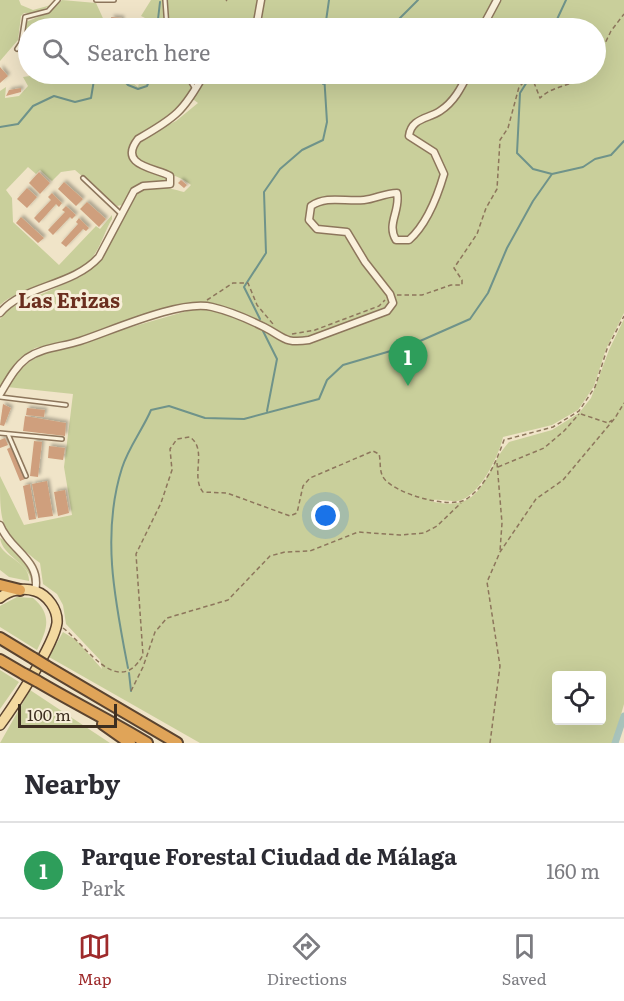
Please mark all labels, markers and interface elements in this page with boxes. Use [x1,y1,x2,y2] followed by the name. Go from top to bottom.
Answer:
[18,18,606,84] search box
[39,35,72,68] icon: search
[87,35,210,68] text: Search here
[18,284,120,314] district label: Las Erizas
[388,336,428,386] pin: 1
[311,501,340,530] your location
[552,671,606,725] map controls
[552,671,606,725] button: locate
[18,701,117,728] scale bar
[27,702,71,726] text: 100 m
[24,763,120,802] text: Nearby
[81,839,457,872] text: Parque Forestal Ciudad de Málaga
[39,855,48,885] text: 1
[546,855,600,885] text: 160 m
[81,872,125,902] text: Park
[78,930,112,990] tab: Map
[267,930,347,990] tab: Directions
[502,930,546,990] tab: Saved

